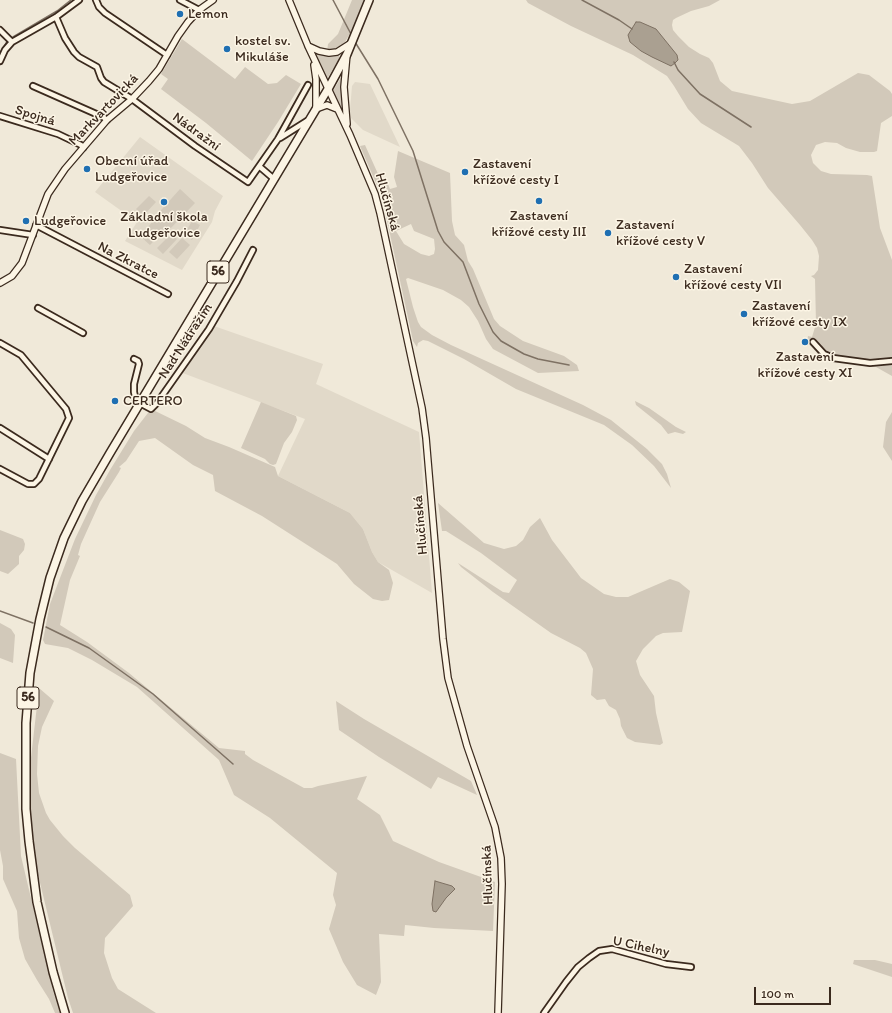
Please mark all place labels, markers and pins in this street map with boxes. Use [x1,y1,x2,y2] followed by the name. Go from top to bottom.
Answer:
[188,6,228,22] place label: Lemon
[175,9,185,19] marker: Lemon
[235,33,291,66] place label: kostel sv. Mikuláše
[222,44,232,54] marker: kostel sv. Mikuláše
[95,153,168,186] place label: Obecní úřad Ludgeřovice
[473,156,559,188] place label: Zastavení křížové cesty I
[82,164,92,174] marker: Obecní úřad Ludgeřovice
[460,167,470,177] marker: Zastavení křížové cesty I
[534,196,544,206] marker: Zastavení křížové cesty III
[159,197,169,207] marker: Základní škola Ludgeřovice
[492,208,586,240] place label: Zastavení křížové cesty III
[120,209,208,242] place label: Základní škola Ludgeřovice
[34,213,106,229] place label: Ludgeřovice
[21,216,31,226] marker: Ludgeřovice
[616,217,705,250] place label: Zastavení křížové cesty V
[603,228,613,238] marker: Zastavení křížové cesty V
[684,261,782,294] place label: Zastavení křížové cesty VII
[671,272,681,282] marker: Zastavení křížové cesty VII
[752,298,847,330] place label: Zastavení křížové cesty IX
[739,309,749,319] marker: Zastavení křížové cesty IX
[800,337,810,347] marker: Zastavení křížové cesty XI
[758,349,852,382] place label: Zastavení křížové cesty XI
[123,393,183,409] place label: CERTERO
[110,396,120,406] marker: CERTERO

